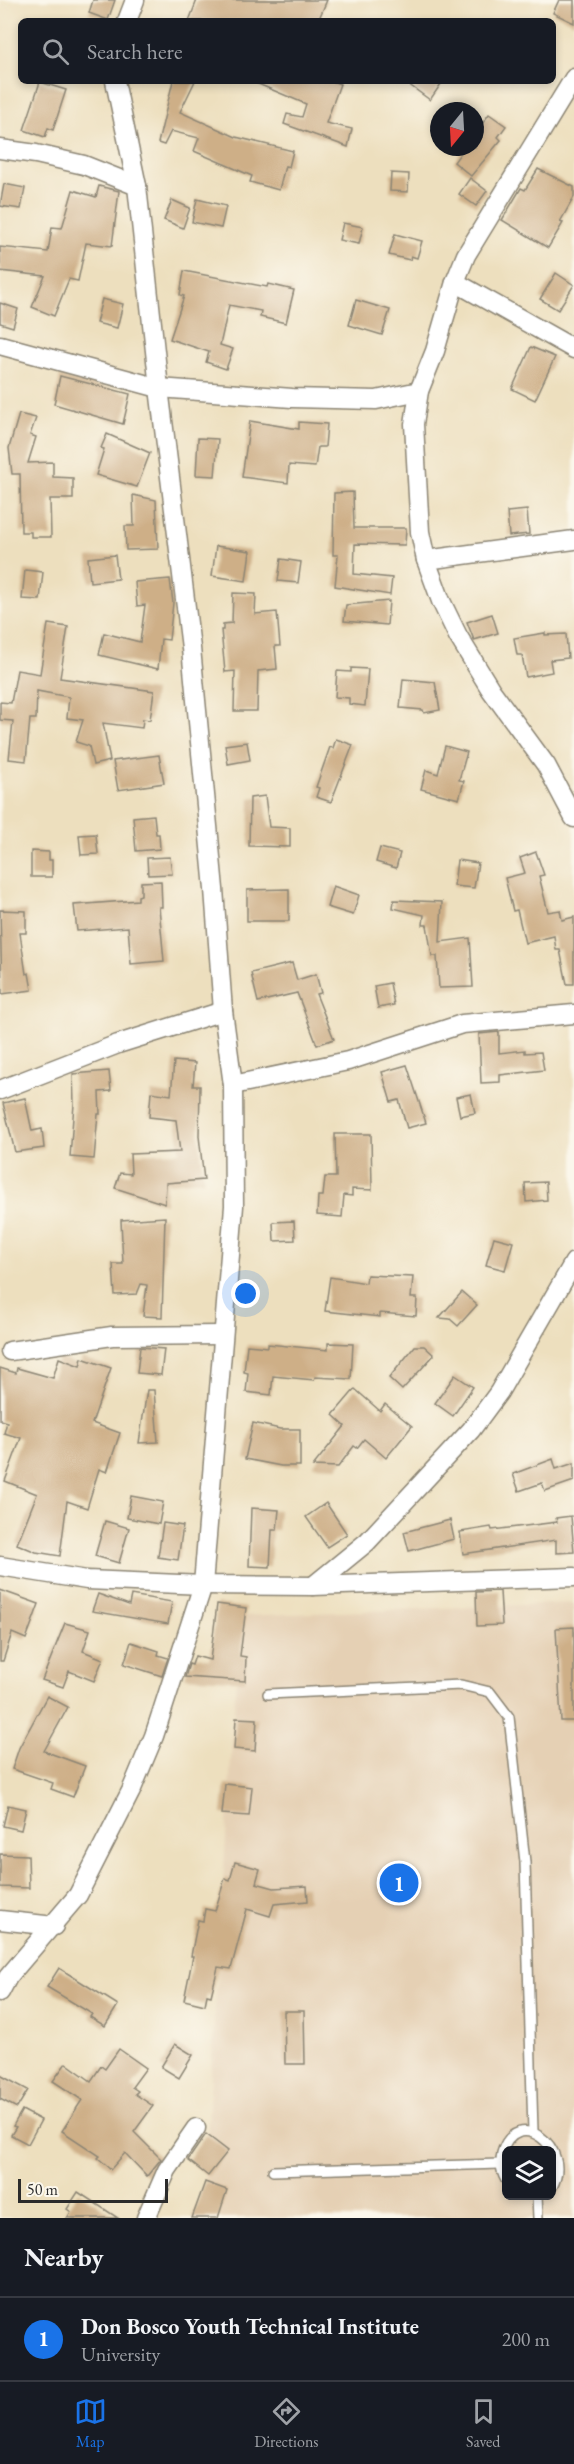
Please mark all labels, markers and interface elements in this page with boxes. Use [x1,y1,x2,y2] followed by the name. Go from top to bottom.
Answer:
[18,18,556,84] search box
[39,35,72,68] icon: search
[87,37,182,66] text: Search here
[430,102,484,156] north arrow
[231,1279,260,1308] your location
[380,1860,418,1906] pin: 1
[502,2146,556,2200] map controls
[502,2146,556,2200] button: layers
[18,2176,168,2204] scale bar
[27,2179,58,2200] text: 50 m
[24,2240,104,2274] text: Nearby
[81,2312,419,2341] text: Don Bosco Youth Technical Institute
[38,2326,49,2352] text: 1
[502,2326,550,2352] text: 200 m
[81,2341,160,2367] text: University
[74,2395,107,2452] tab: Map
[254,2395,319,2452] tab: Directions
[466,2395,500,2452] tab: Saved

